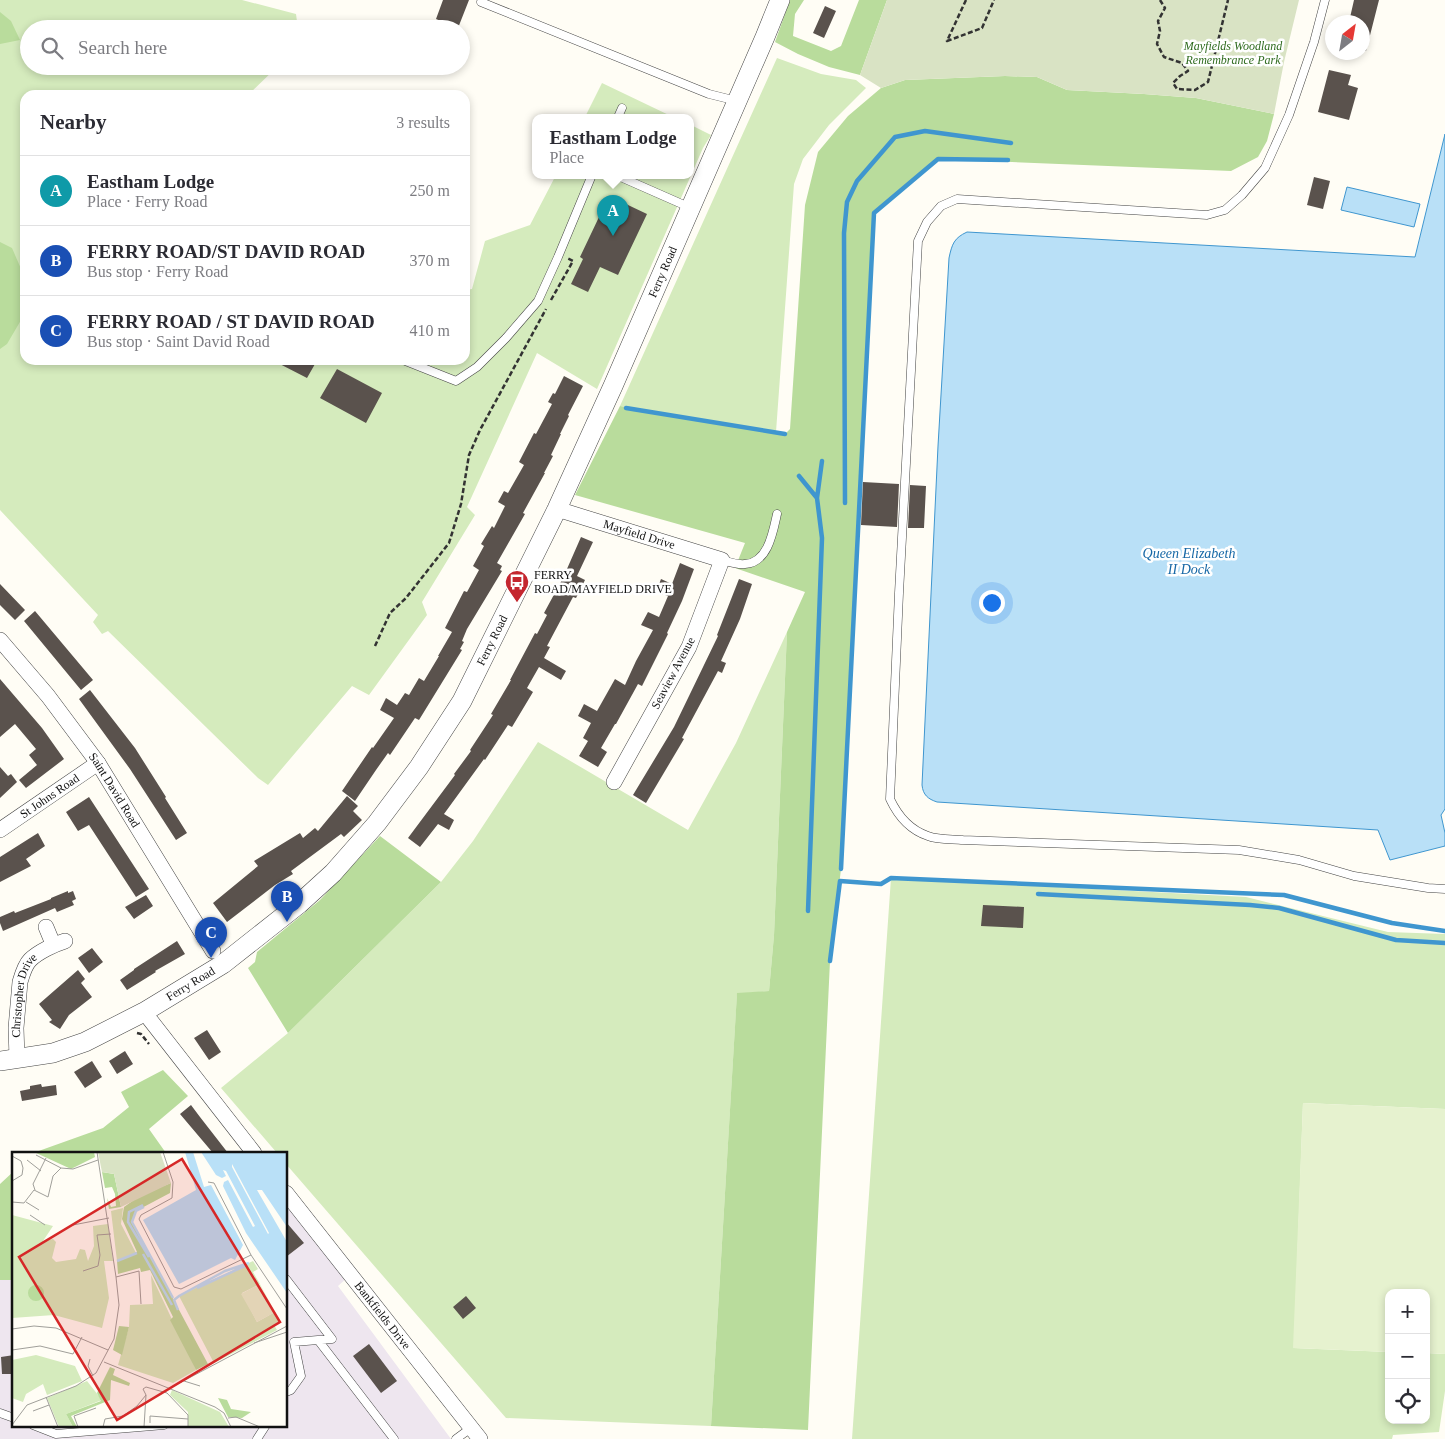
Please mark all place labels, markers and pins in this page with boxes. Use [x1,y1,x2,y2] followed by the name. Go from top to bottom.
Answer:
[597,195,629,236] pin: A
[534,568,672,596] place label: FERRY ROAD/MAYFIELD DRIVE
[504,569,530,603] bus stop icon: FERRY ROAD/MAYFIELD DRIVE
[271,881,303,922] pin: B
[195,917,227,958] pin: C

